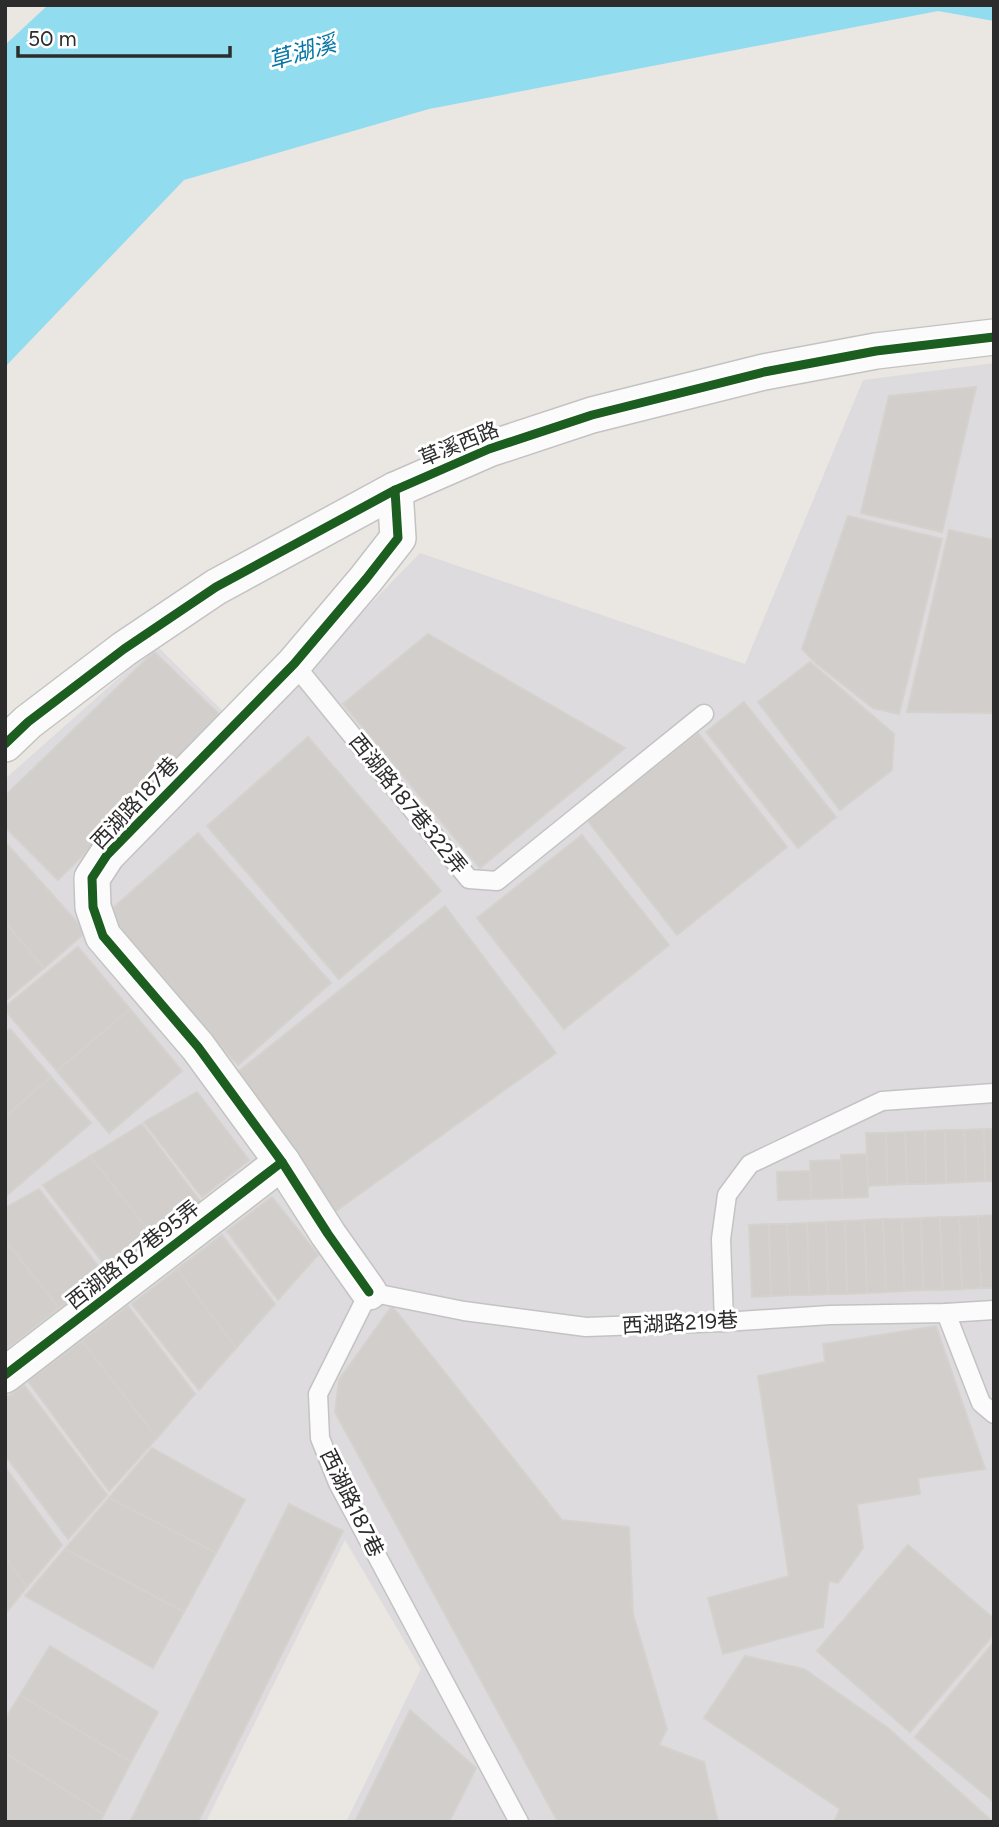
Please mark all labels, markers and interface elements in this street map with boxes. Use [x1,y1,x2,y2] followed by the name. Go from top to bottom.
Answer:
[18,14,229,58] scale bar
[28,26,77,51] text: 50 m
[265,28,342,75] water label: 草湖溪
[415,416,502,471] street label: 草溪西路
[344,729,472,879] street label: 西湖路187巷322弄
[86,751,184,854] street label: 西湖路187巷
[61,1195,204,1314] street label: 西湖路187巷95弄
[621,1307,739,1338] street label: 西湖路219巷
[316,1445,389,1561] street label: 西湖路187巷

